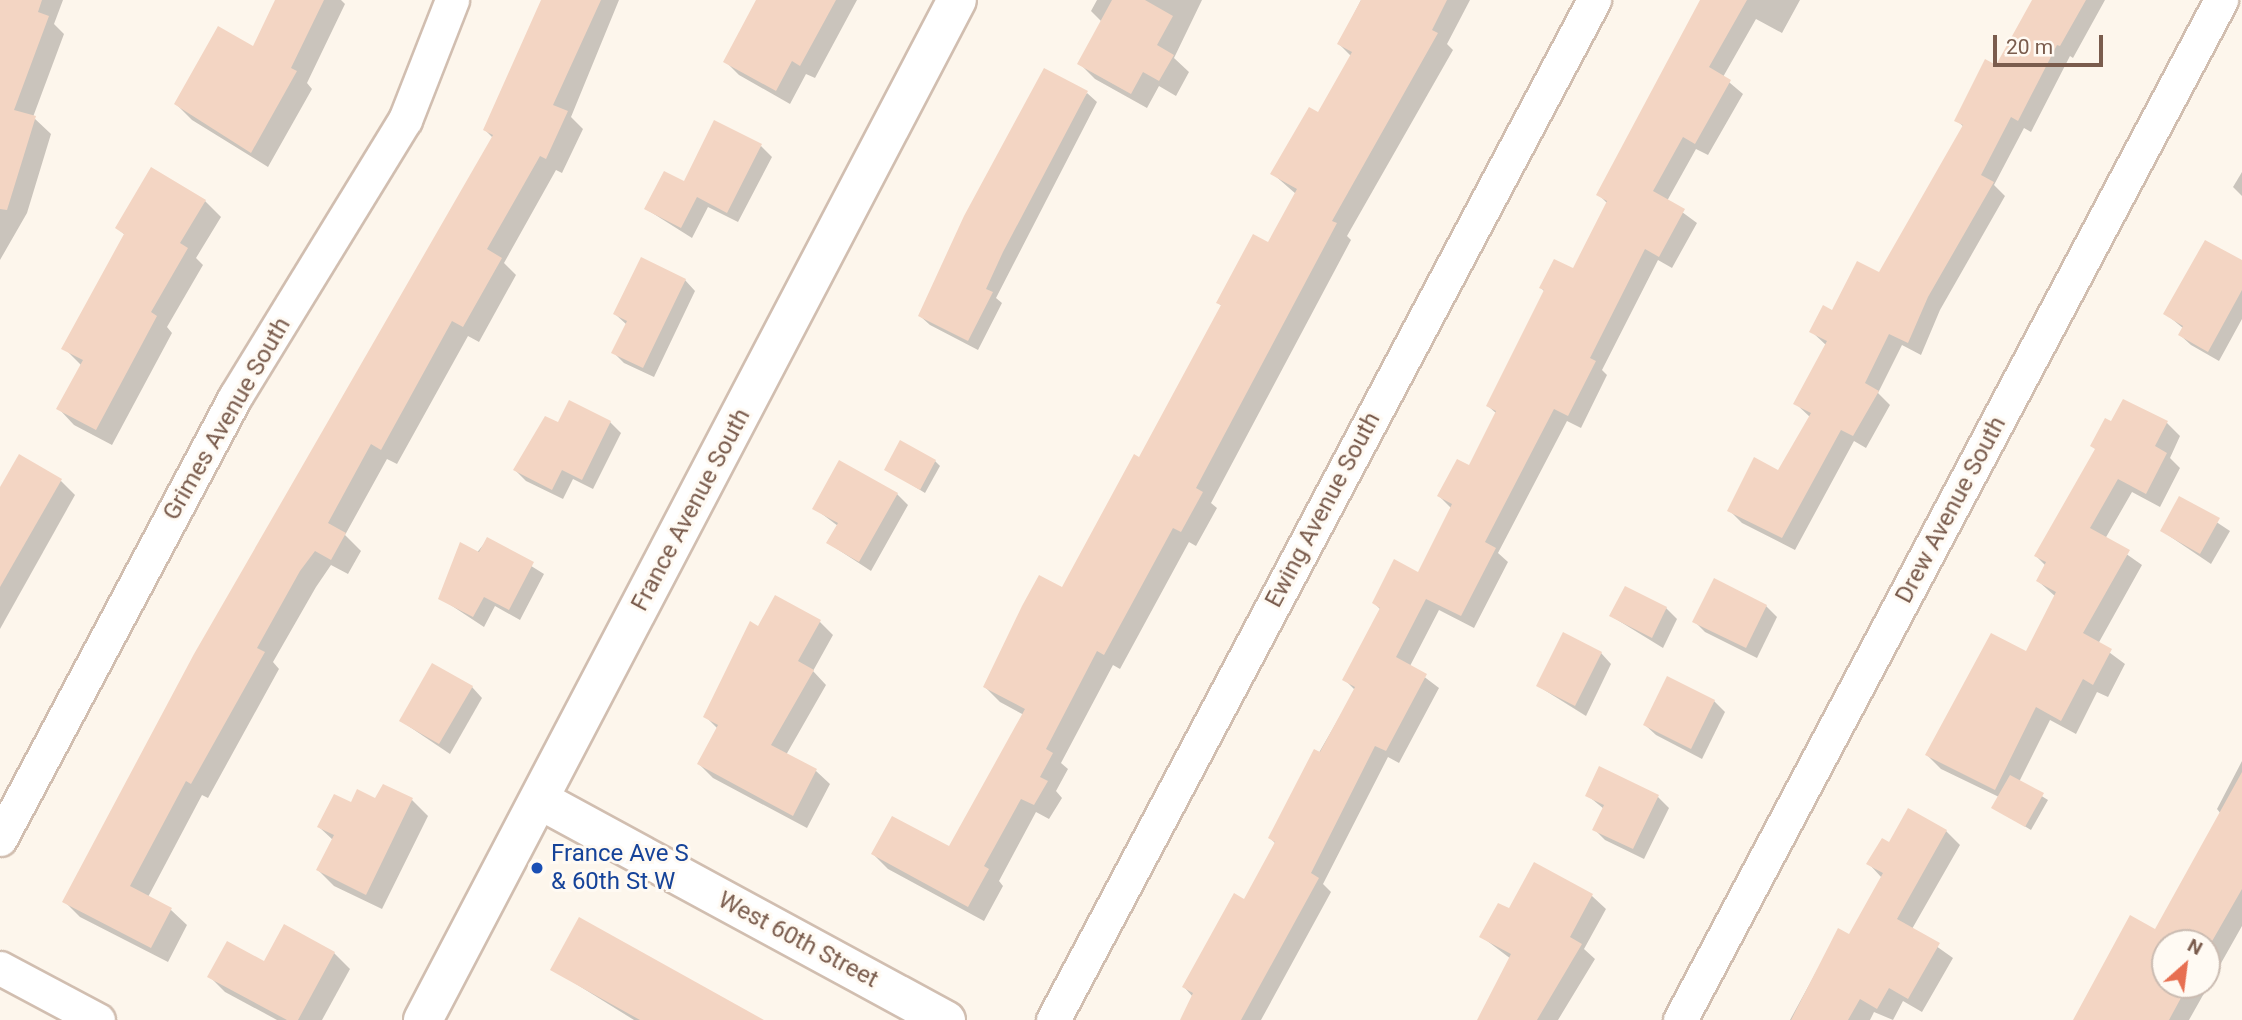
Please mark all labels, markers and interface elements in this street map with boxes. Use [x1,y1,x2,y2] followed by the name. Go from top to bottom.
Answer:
[1997,21,2107,65] scale bar
[2006,35,2053,59] text: 20 m
[157,313,297,525] street label: Grimes Avenue South
[626,404,756,616] street label: France Avenue South
[1259,408,1387,612] street label: Ewing Avenue South
[1890,412,2012,608] street label: Drew Avenue South
[551,840,689,896] place label: France Ave S & 60th St W
[529,860,545,876] marker: France Ave S & 60th St W
[713,886,883,994] street label: West 60th Street
[2151,929,2221,999] north arrow
[2184,933,2206,960] text: N

